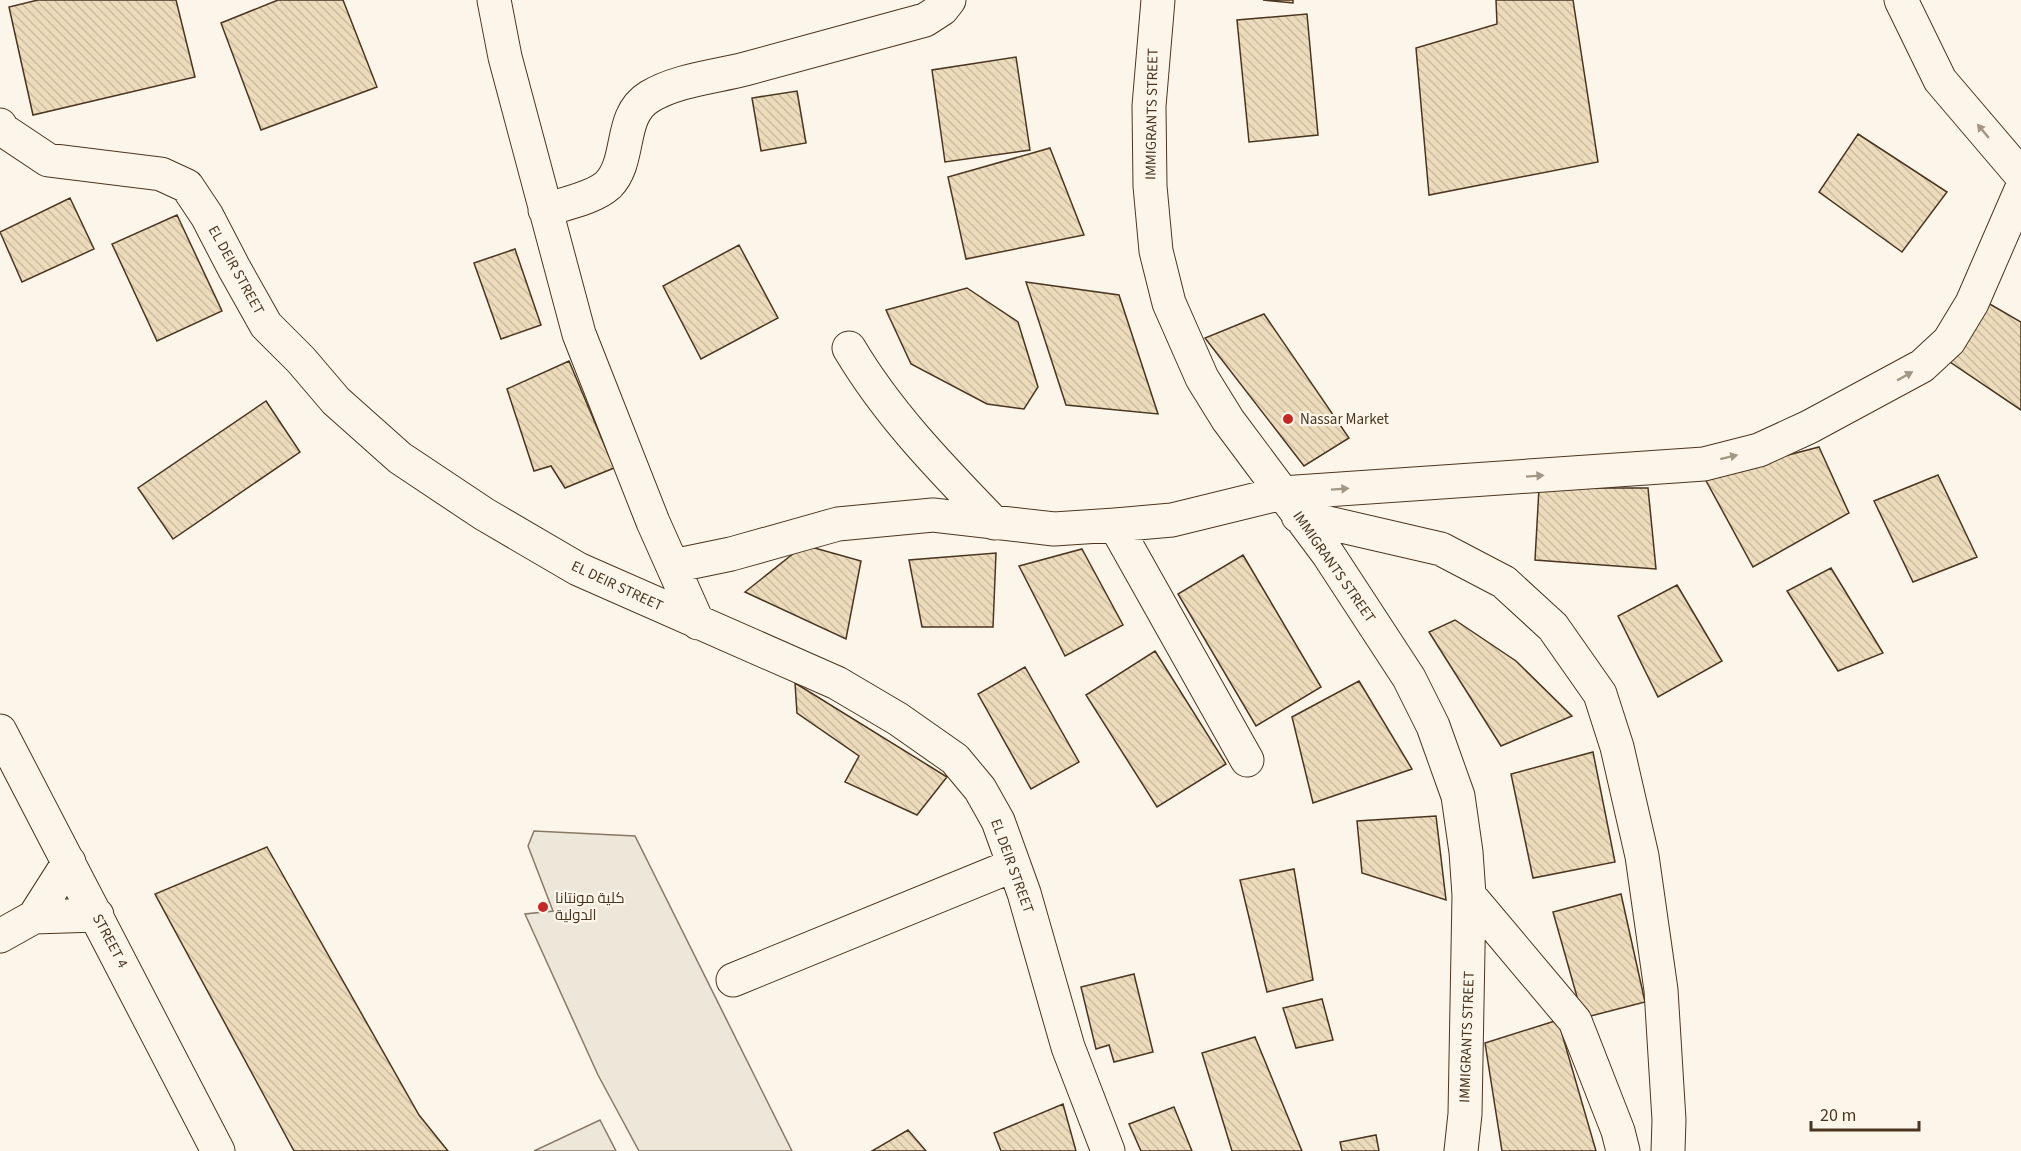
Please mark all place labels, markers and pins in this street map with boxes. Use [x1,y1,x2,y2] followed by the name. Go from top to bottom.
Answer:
[1300,409,1389,430] place label: Nassar Market
[1281,412,1295,426] marker: Nassar Market
[555,888,625,926] place label: كلية مونتانا الدولية
[536,900,550,914] marker: كلية مونتانا الدولية

